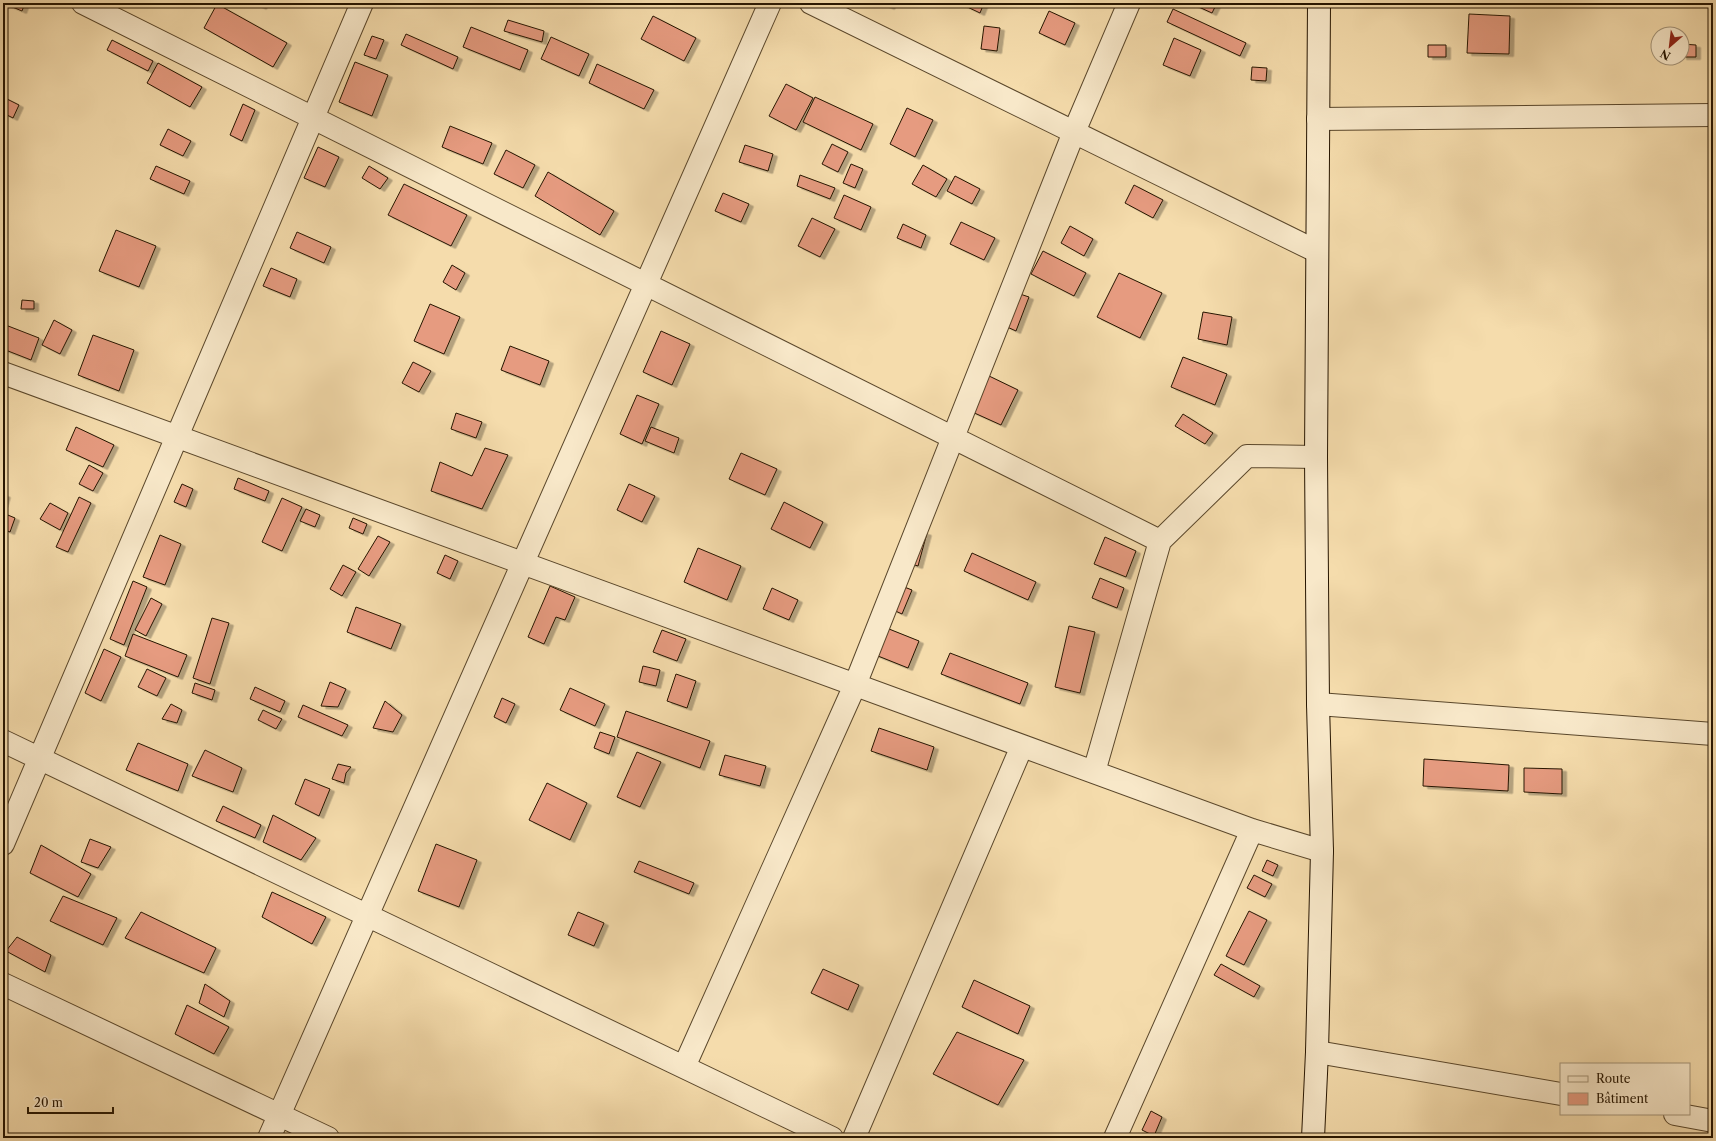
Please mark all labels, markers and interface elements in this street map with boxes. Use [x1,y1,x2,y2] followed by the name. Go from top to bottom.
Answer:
[1650,26,1690,66] north arrow
[1657,46,1673,63] text: N
[1560,1063,1690,1115] legend
[1596,1071,1631,1086] text: Route
[28,1089,113,1115] scale bar
[1596,1091,1649,1106] text: Bâtiment
[34,1095,63,1110] text: 20 m

